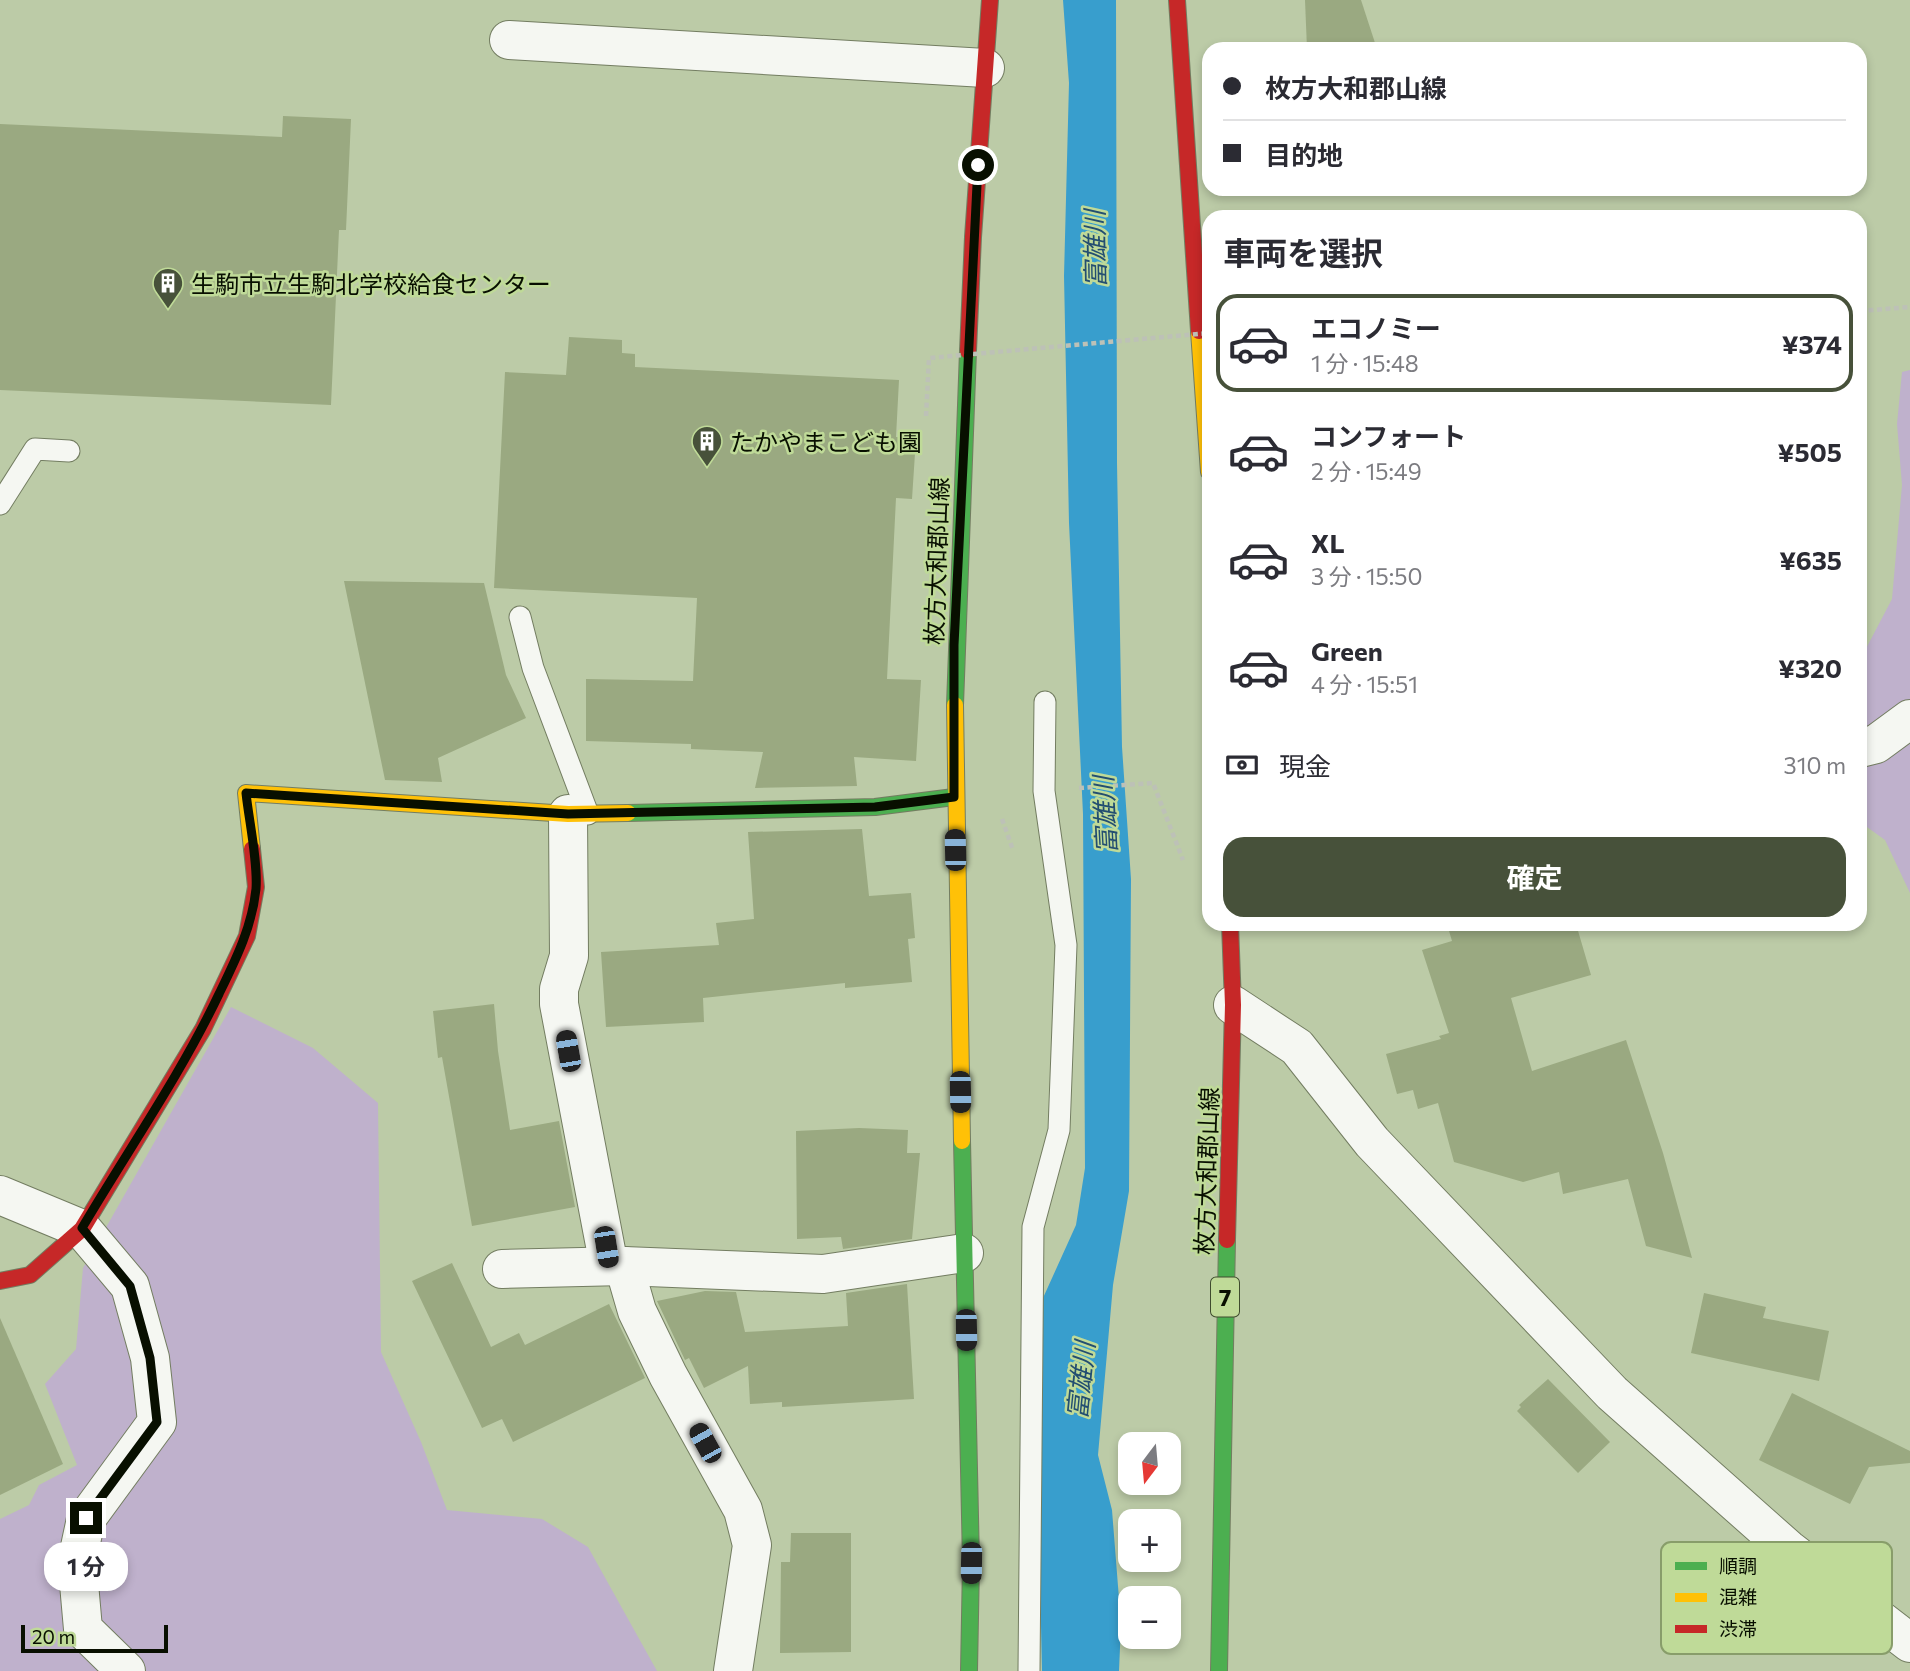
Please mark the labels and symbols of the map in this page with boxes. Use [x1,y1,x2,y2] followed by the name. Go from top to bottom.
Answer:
[962,149,994,181] route start
[1078,207,1110,288] water label: 富雄川
[151,266,185,310] building icon: 生駒市立生駒北学校給食センター
[191,269,551,298] place label: 生駒市立生駒北学校給食センター
[690,424,724,468] building icon: たかやまこども園
[730,427,922,456] place label: たかやまこども園
[919,477,953,645] street label: 枚方大和郡山線
[1086,772,1122,855] water label: 富雄川
[945,829,966,871] car
[555,1028,582,1074] car
[950,1071,971,1113] car
[1189,1087,1223,1255] street label: 枚方大和郡山線
[593,1225,620,1269] car
[1211,1278,1239,1316] road number: 7
[956,1309,977,1351] car
[1061,1337,1100,1420] water label: 富雄川
[686,1420,725,1466] car
[1118,1432,1181,1494] north arrow
[70,1502,102,1534] route end
[44,1542,128,1592] callout: 1 分
[961,1542,982,1584] car
[1661,1542,1892,1654] legend
[1719,1554,1757,1577] text: 順調
[1719,1585,1757,1608] text: 混雑
[1719,1617,1757,1640] text: 渋滞
[21,1622,168,1654] scale bar

